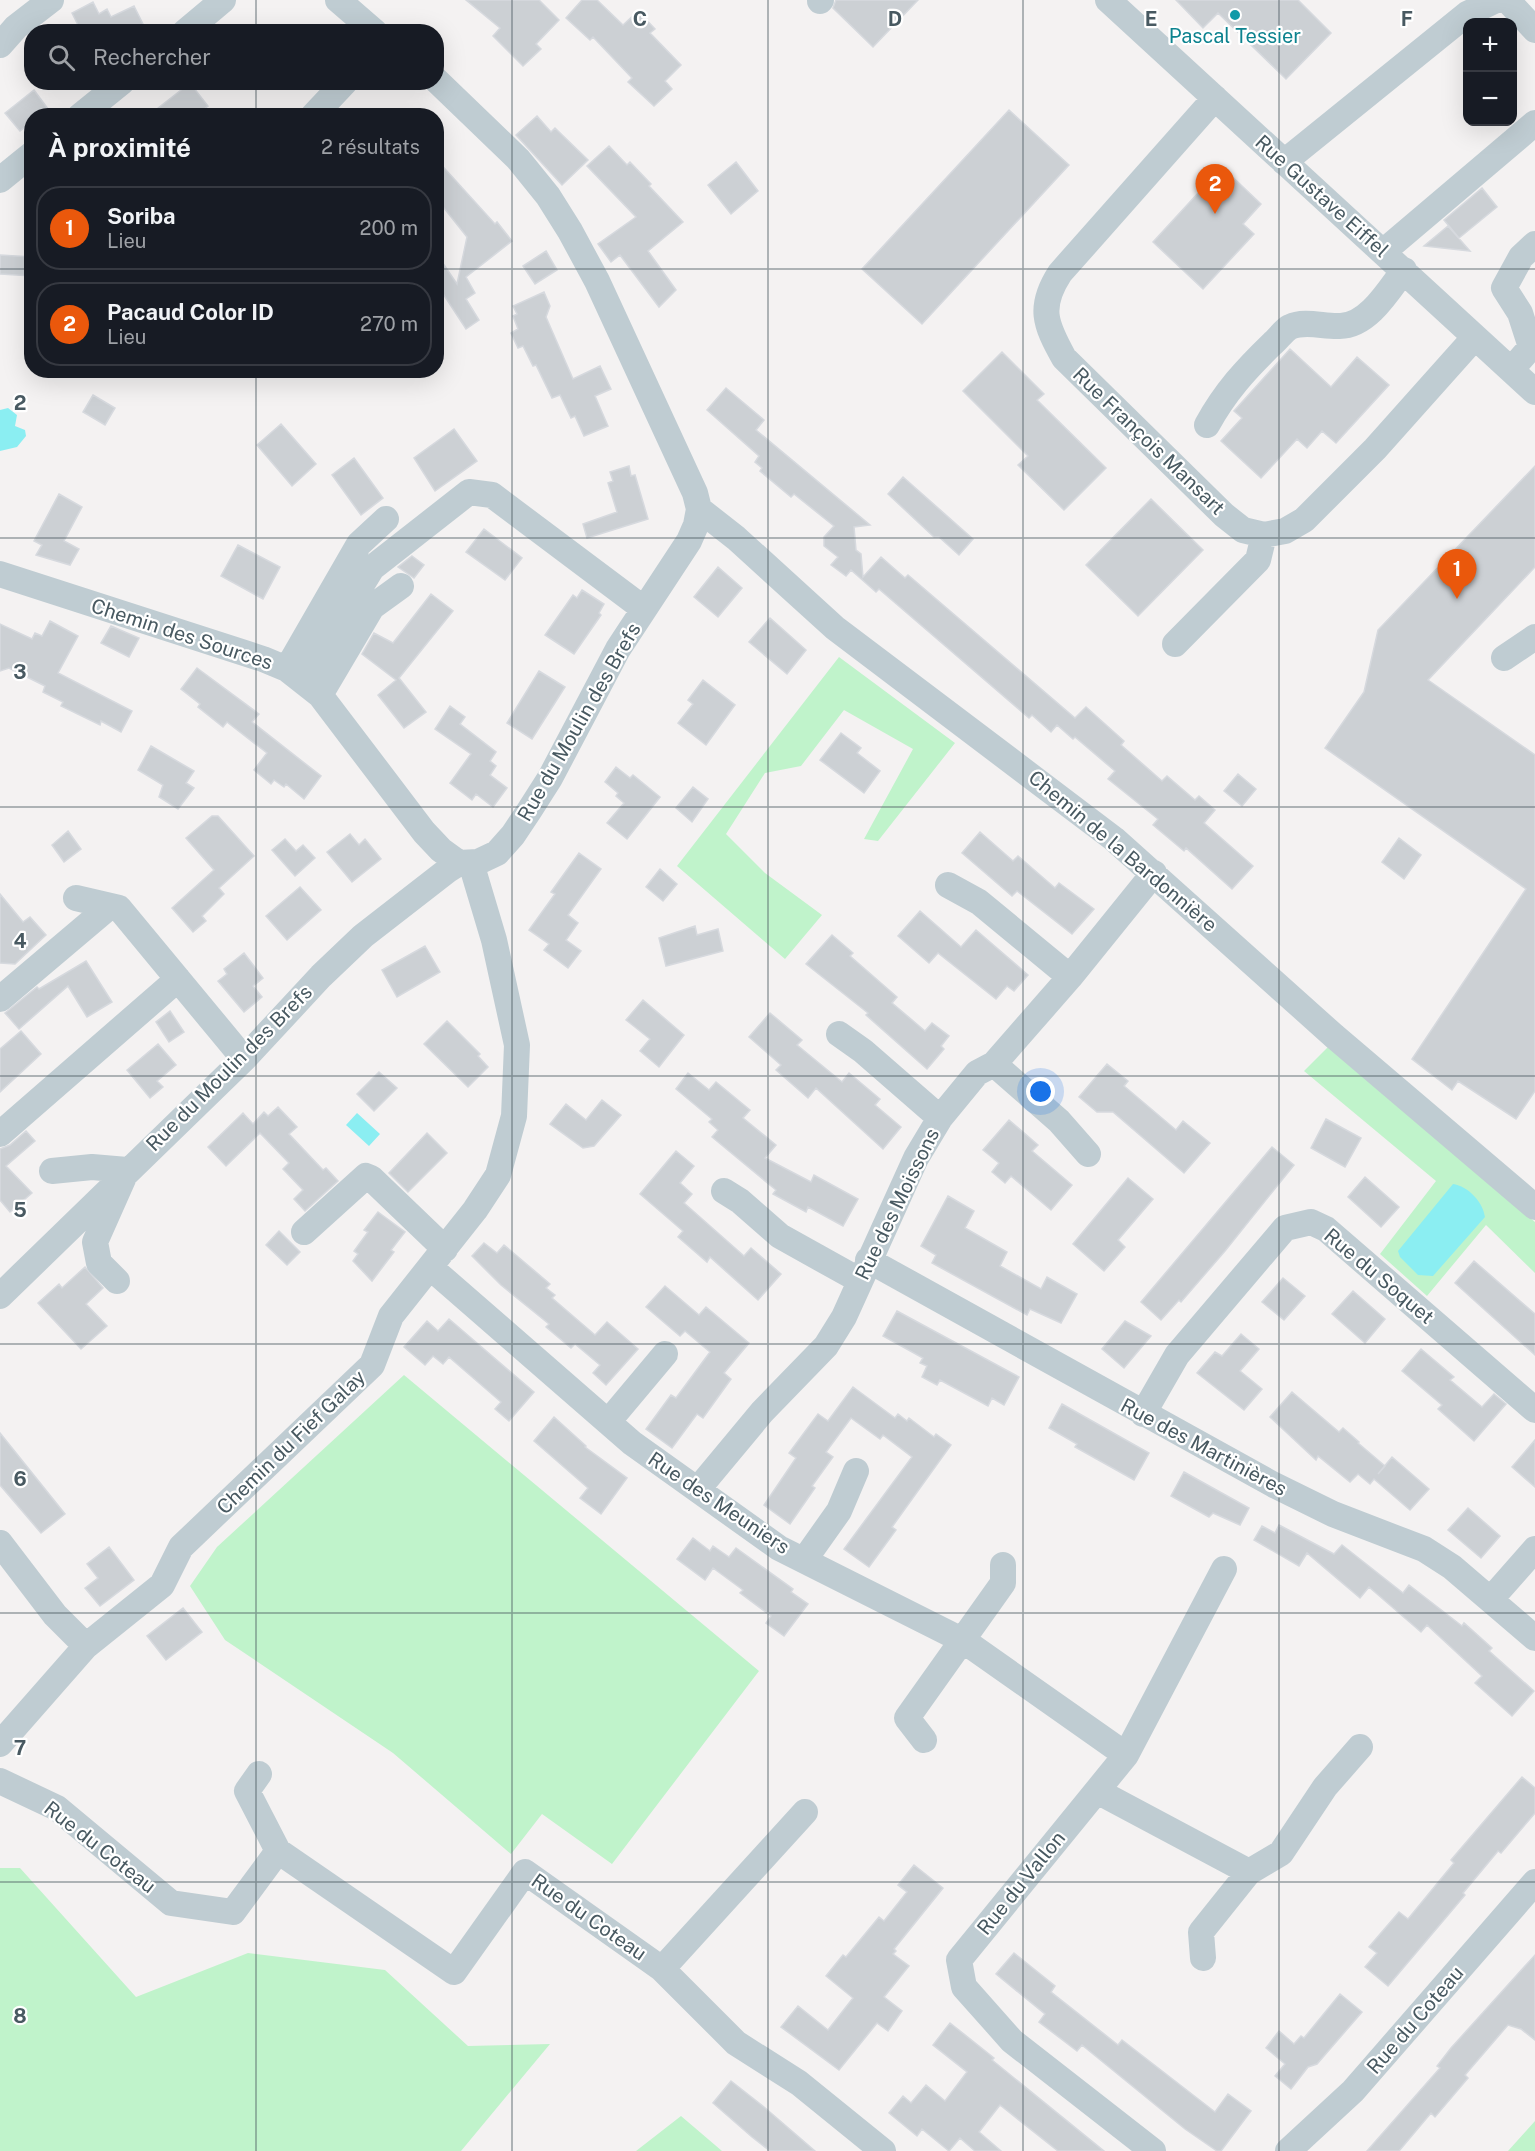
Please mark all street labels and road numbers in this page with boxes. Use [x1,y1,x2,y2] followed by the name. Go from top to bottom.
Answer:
[1250,130,1394,262] street label: Rue Gustave Eiffel
[1068,362,1230,520] street label: Rue François Mansart
[88,593,276,675] street label: Chemin des Sources
[512,619,646,825] street label: Rue du Moulin des Brefs
[1024,765,1222,937] street label: Chemin de la Bardonnière
[141,980,317,1156] street label: Rue du Moulin des Brefs
[850,1124,944,1284] street label: Rue des Moissons
[1319,1223,1439,1329] street label: Rue du Soquet
[212,1365,370,1519] street label: Chemin du Fief Galay
[1117,1393,1291,1501] street label: Rue des Martinières
[644,1447,794,1559] street label: Rue des Meuniers
[39,1796,161,1898] street label: Rue du Coteau
[972,1826,1070,1940] street label: Rue du Vallon
[527,1868,651,1966] street label: Rue du Coteau
[1362,1961,1468,2079] street label: Rue du Coteau

